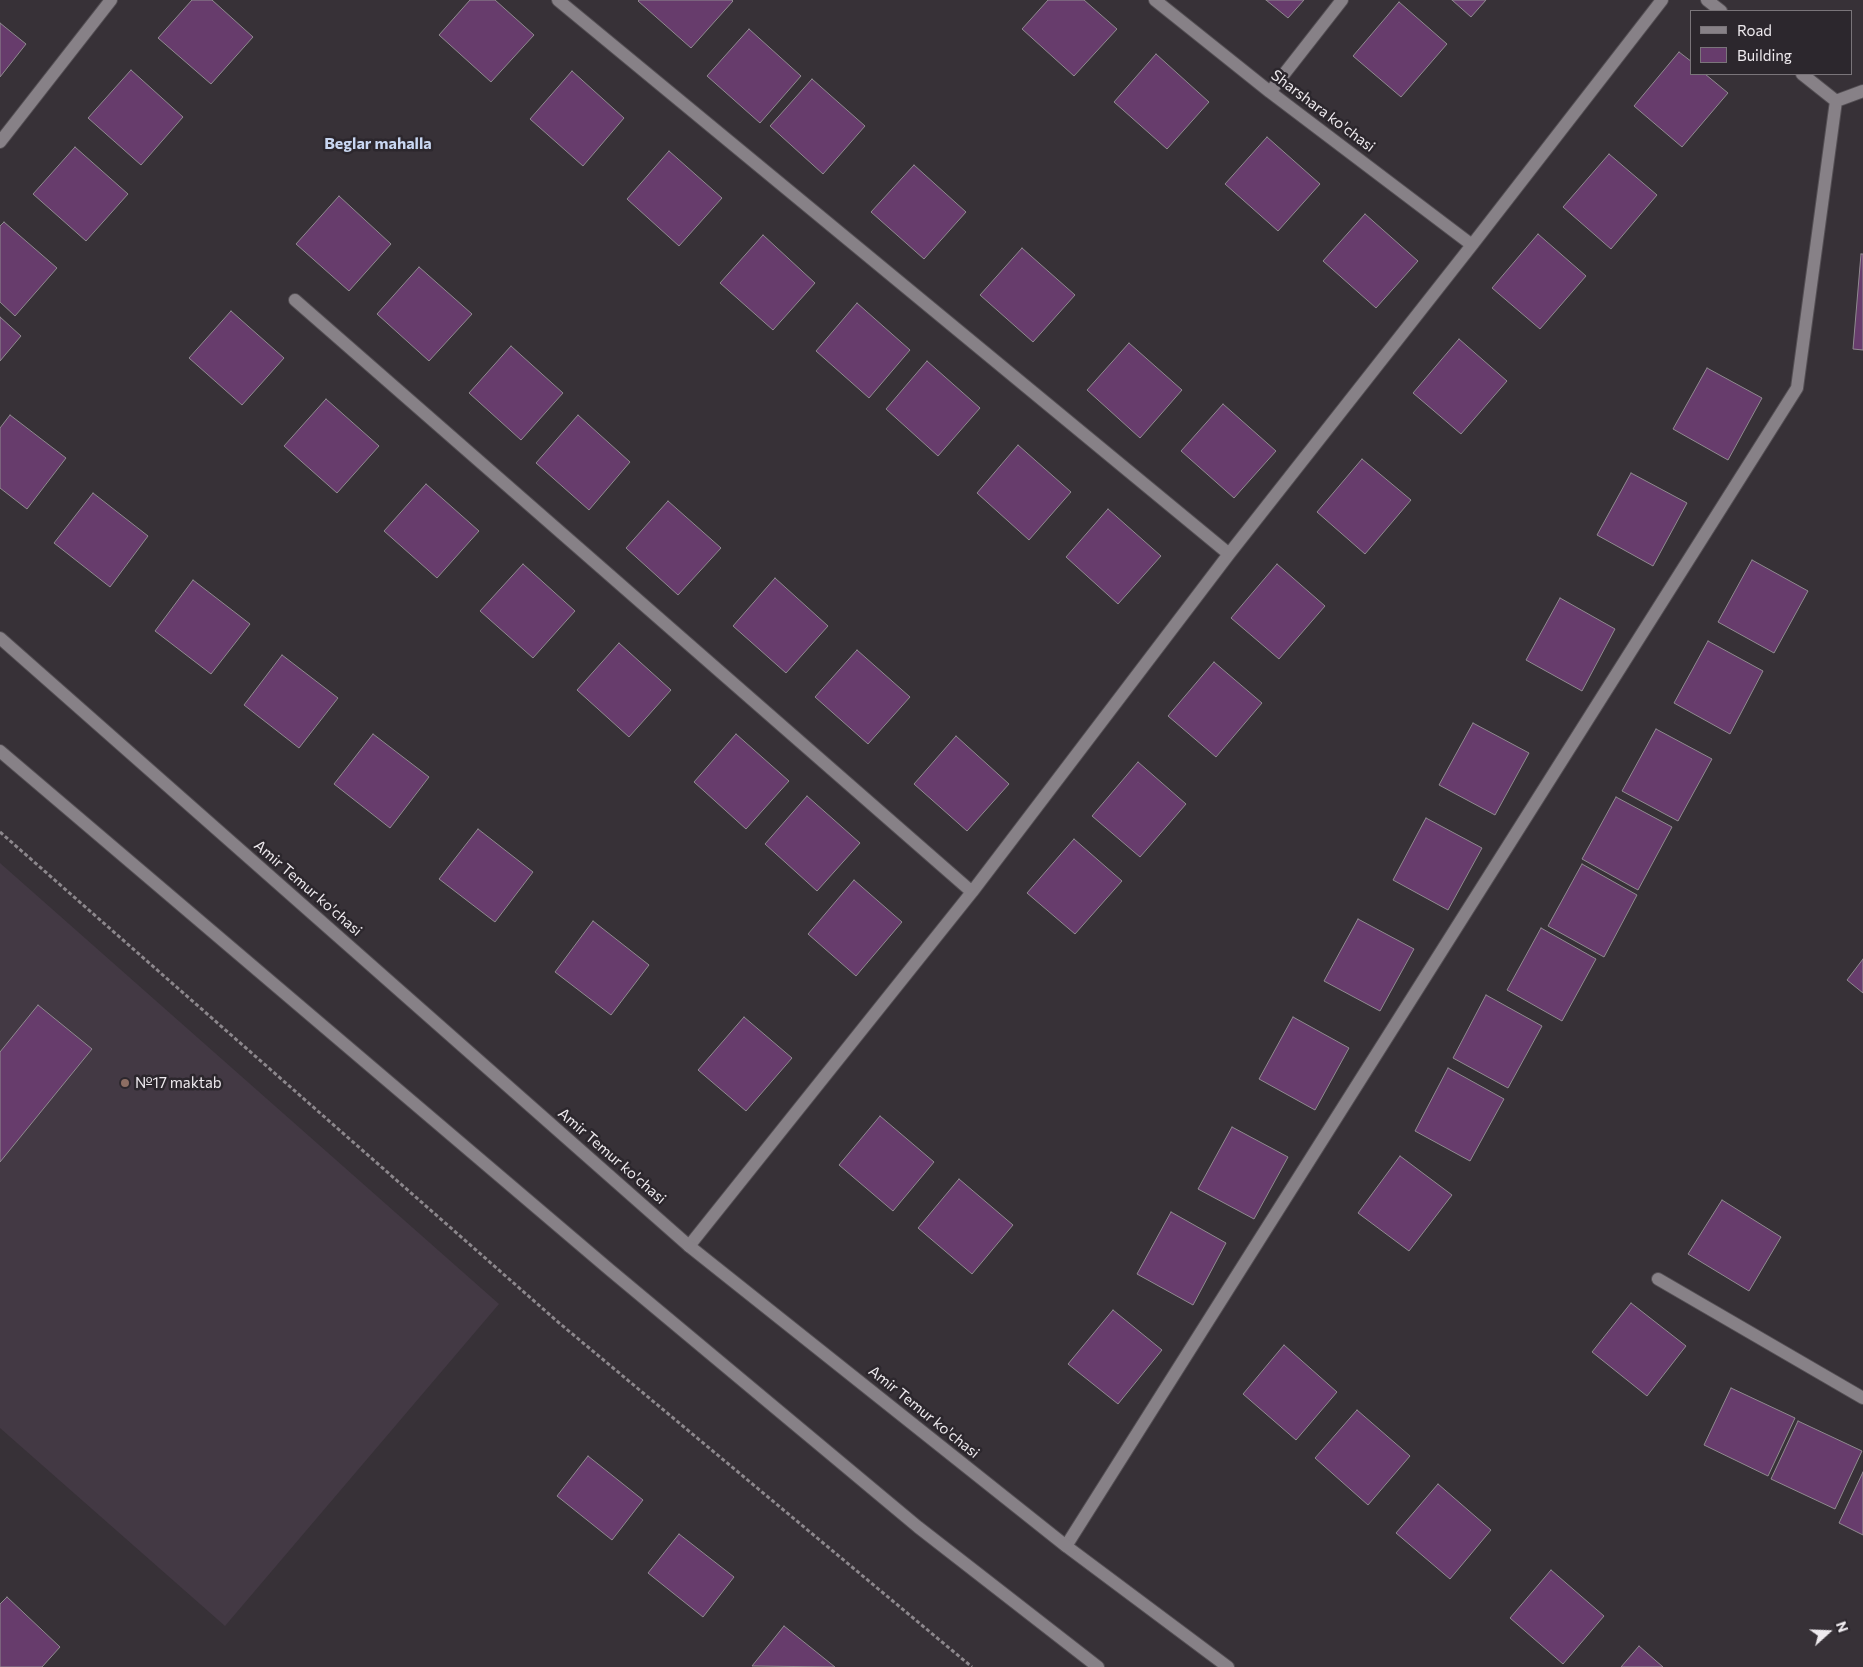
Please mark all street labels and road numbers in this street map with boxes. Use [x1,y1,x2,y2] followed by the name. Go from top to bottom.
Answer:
[1268,66,1378,156] street label: Sharshara ko'chasi
[250,836,366,940] street label: Amir Temur ko'chasi
[554,1104,670,1208] street label: Amir Temur ko'chasi
[865,1362,983,1462] street label: Amir Temur ko'chasi

